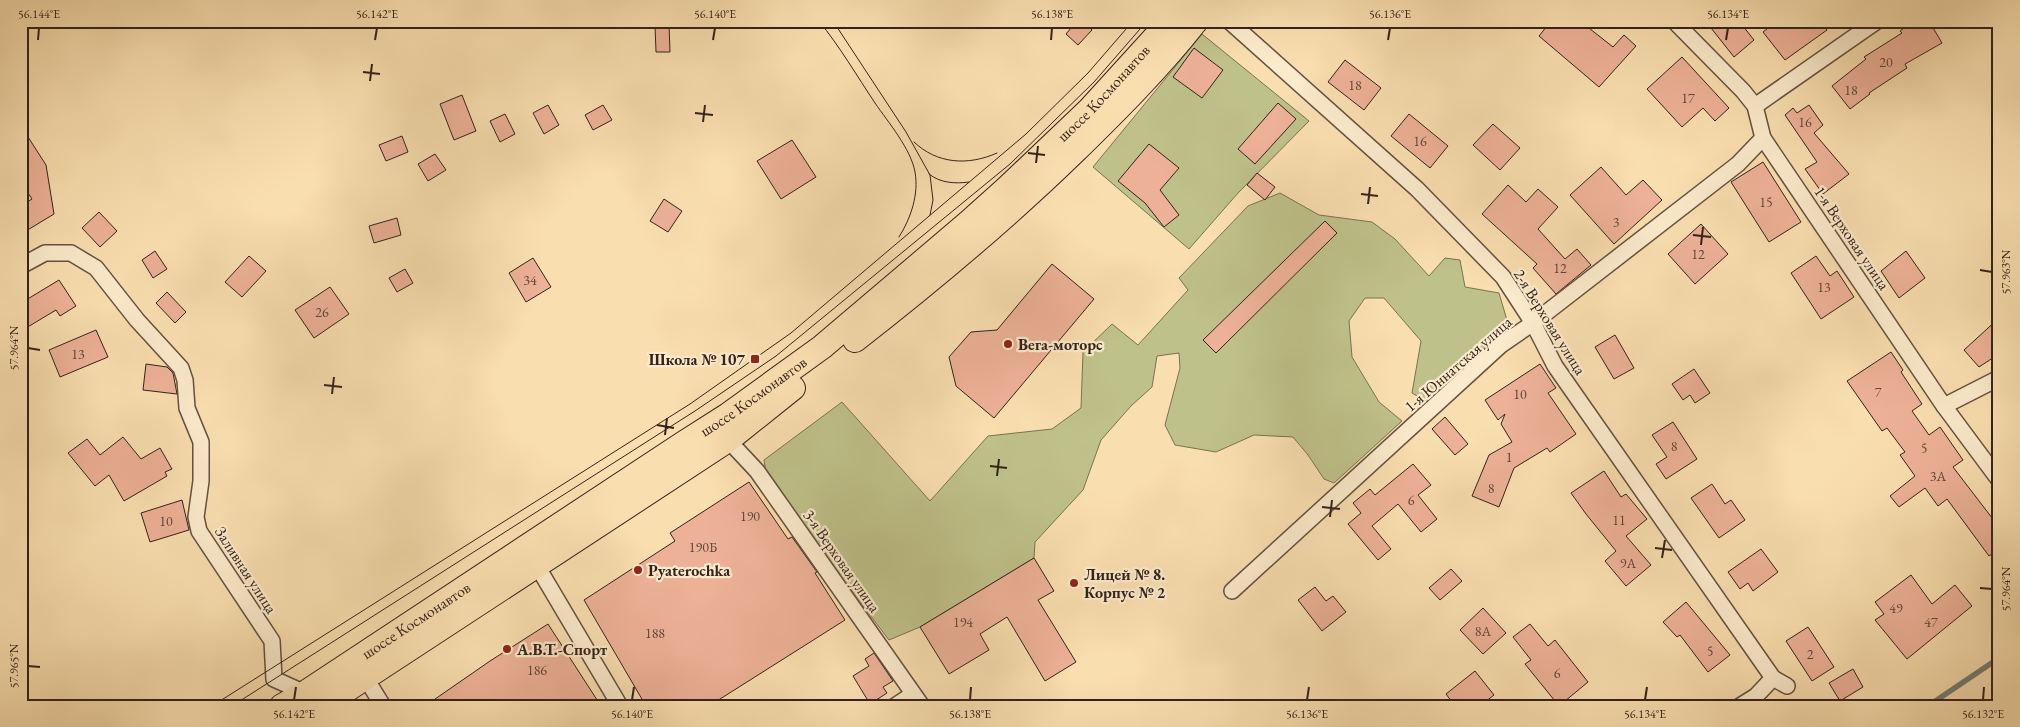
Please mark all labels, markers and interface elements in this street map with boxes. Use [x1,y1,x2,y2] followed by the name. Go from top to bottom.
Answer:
[18,6,60,22] text: 56.144°E
[356,6,398,22] text: 56.142°E
[694,6,736,22] text: 56.140°E
[1031,6,1073,22] text: 56.138°E
[1369,6,1411,22] text: 56.136°E
[1707,6,1749,22] text: 56.134°E
[1052,40,1154,146] street label: шоссе Космонавтов
[1879,53,1893,71] house number: 20
[1348,76,1362,94] house number: 18
[1844,81,1858,99] house number: 18
[1681,89,1695,107] house number: 17
[1798,113,1812,131] house number: 16
[1413,132,1427,150] house number: 16
[1809,182,1895,295] street label: 1-я Верховая улица
[1759,193,1773,211] house number: 15
[1613,213,1620,231] house number: 3
[1691,245,1705,263] house number: 12
[1998,249,2014,294] text: 57.963°N
[1553,259,1567,277] house number: 12
[1509,265,1591,379] street label: 2-я Верховая улица
[523,271,537,289] house number: 34
[1817,278,1831,296] house number: 13
[315,303,329,321] house number: 26
[1400,311,1517,417] street label: 1-я Юннатская улица
[6,325,22,370] text: 57.964°N
[1018,334,1103,355] place label: Вега-моторс
[1002,338,1014,350] marker: Вега-моторс
[71,345,85,363] house number: 13
[649,349,746,370] place label: Школа № 107
[696,351,811,441] street label: шоссе Космонавтов
[749,353,761,365] marker: Школа № 107
[1875,383,1882,401] house number: 7
[1513,385,1527,403] house number: 10
[1671,437,1678,455] house number: 8
[1921,439,1927,457] house number: 5
[1506,448,1512,466] house number: 1
[1930,467,1947,485] house number: 3А
[1488,479,1495,497] house number: 8
[1408,491,1415,509] house number: 6
[799,505,886,617] street label: 3-я Верховая улица
[740,507,760,525] house number: 190
[1612,511,1626,529] house number: 11
[159,512,173,530] house number: 10
[210,522,282,618] street label: Заливная улица
[689,538,717,556] house number: 190Б
[1620,554,1637,572] house number: 9А
[648,560,731,581] place label: Pyaterochka
[632,564,644,576] marker: Pyaterochka
[1084,564,1166,603] place label: Лицей № 8. Корпус № 2
[1998,566,2014,611] text: 57.964°N
[357,576,474,664] street label: шоссе Космонавтов
[1068,577,1080,589] marker: Лицей № 8. Корпус № 2
[1889,599,1903,617] house number: 49
[953,613,973,631] house number: 194
[1924,613,1938,631] house number: 47
[1475,622,1492,640] house number: 8А
[645,624,665,642] house number: 188
[516,639,608,660] place label: А.В.Т.-Спорт
[1707,642,1713,660] house number: 5
[6,643,22,688] text: 57.965°N
[501,643,513,655] marker: А.В.Т.-Спорт
[1807,645,1814,663] house number: 2
[527,661,547,679] house number: 186
[1554,664,1561,682] house number: 6
[273,706,315,722] text: 56.142°E
[611,706,653,722] text: 56.140°E
[949,706,991,722] text: 56.138°E
[1286,706,1328,722] text: 56.136°E
[1624,706,1666,722] text: 56.134°E
[1962,706,2004,722] text: 56.132°E

